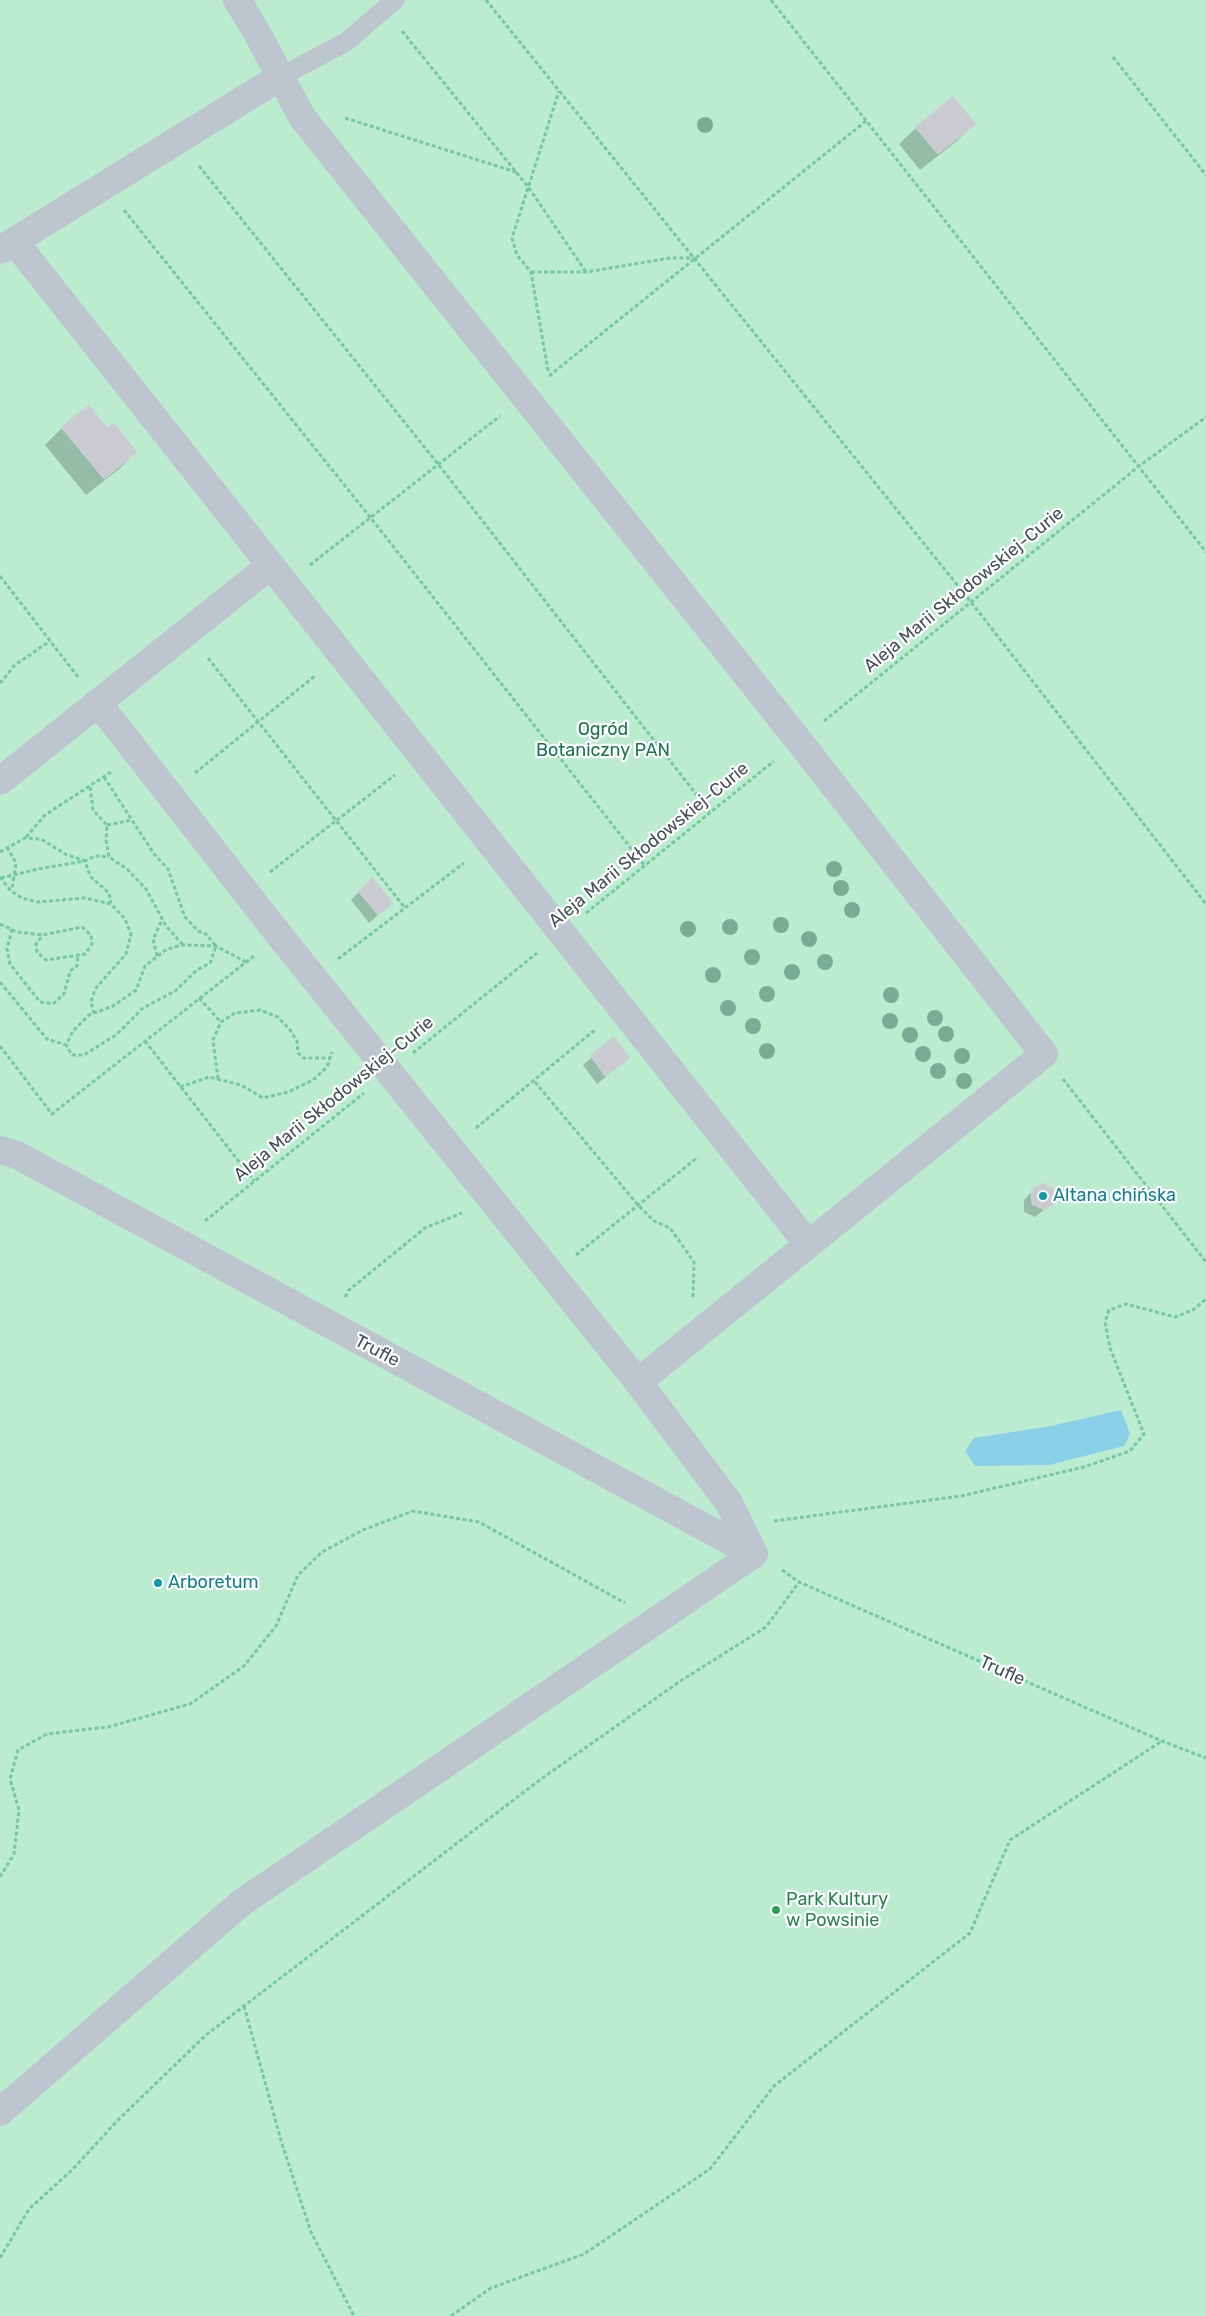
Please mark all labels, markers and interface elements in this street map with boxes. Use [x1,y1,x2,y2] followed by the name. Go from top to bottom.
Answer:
[860,503,1068,677] street label: Aleja Marii Skłodowskiej-Curie
[536,719,670,762] park label: Ogród Botaniczny PAN
[545,758,753,932] street label: Aleja Marii Skłodowskiej-Curie
[230,1012,438,1186] street label: Aleja Marii Skłodowskiej-Curie
[1053,1185,1176,1207] place label: Altana chińska
[1037,1190,1049,1202] marker: Altana chińska
[351,1330,403,1372] street label: Trufle
[168,1572,259,1594] place label: Arboretum
[152,1577,164,1589] marker: Arboretum
[976,1651,1028,1691] street label: Trufle
[786,1889,888,1932] place label: Park Kultury w Powsinie
[770,1904,782,1916] marker: Park Kultury w Powsinie

